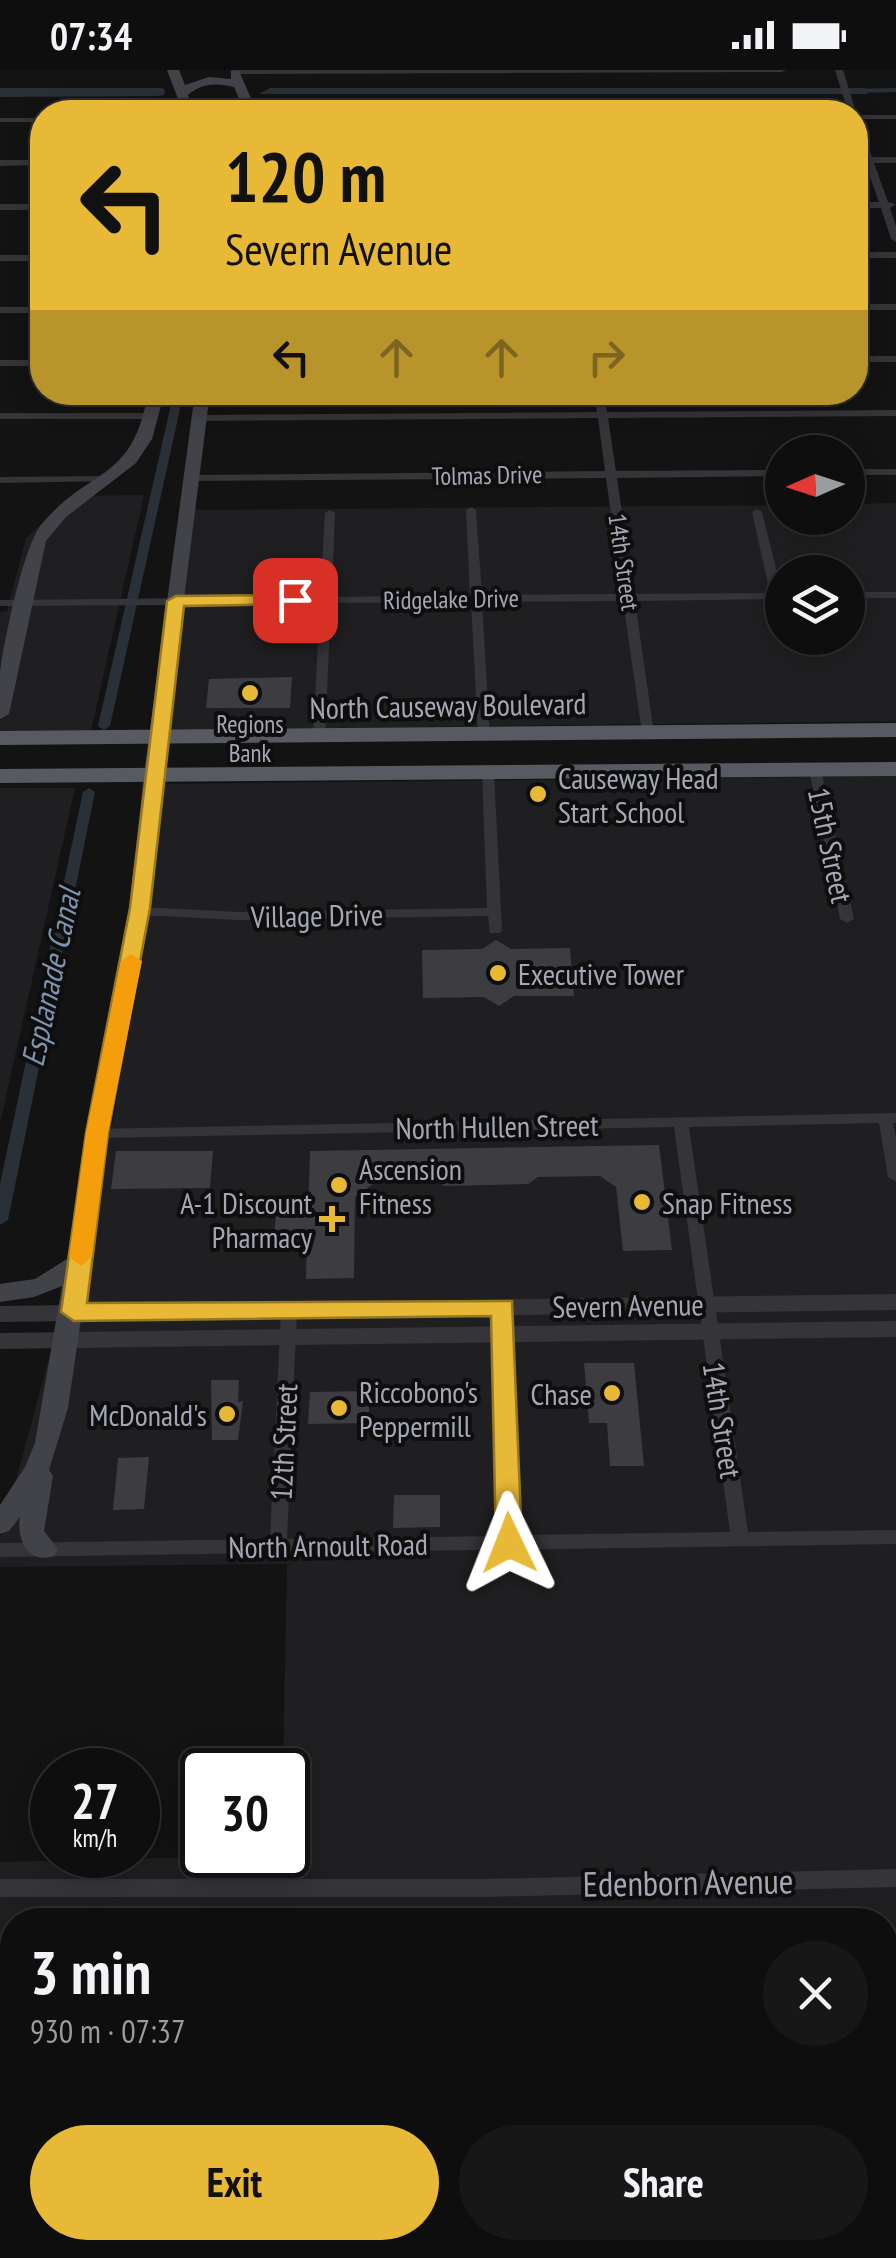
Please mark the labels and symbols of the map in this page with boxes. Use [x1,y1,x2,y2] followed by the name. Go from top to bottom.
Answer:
[765,435,865,535] north arrow
[431,458,543,492] street label: Tolmas Drive
[601,512,647,613] street label: 14th Street
[253,558,338,643] pin
[383,582,519,616] street label: Ridgelake Drive
[239,682,261,704] marker: Regions Bank
[309,683,587,727] street label: North Causeway Boulevard
[216,708,284,769] place label: Regions Bank
[558,758,719,831] place label: Causeway Head Start School
[527,783,549,805] marker: Causeway Head Start School
[800,784,862,907] street label: 15th Street
[11,882,90,1070] water label: Esplanade Canal
[249,894,384,936] street label: Village Drive
[518,954,685,993] place label: Executive Tower
[487,962,509,984] marker: Executive Tower
[395,1105,600,1147] street label: North Hullen Street
[359,1149,462,1222] place label: Ascension Fitness
[328,1174,350,1196] marker: Ascension Fitness
[180,1183,313,1256] place label: A-1 Discount Pharmacy
[662,1183,792,1222] place label: Snap Fitness
[631,1191,653,1213] marker: Snap Fitness
[321,1208,343,1230] marker: A-1 Discount Pharmacy
[552,1284,704,1326] street label: Severn Avenue
[695,1359,752,1482] street label: 14th Street
[359,1372,478,1445] place label: Riccobono's Peppermill
[531,1374,592,1413] place label: Chase
[260,1382,306,1501] street label: 12th Street
[601,1382,623,1404] marker: Chase
[89,1395,207,1434] place label: McDonald's
[328,1397,350,1419] marker: Riccobono's Peppermill
[216,1403,238,1425] marker: McDonald's
[457,1491,561,1595] position arrow
[228,1524,428,1566] street label: North Arnoult Road
[180,1748,310,1878] speed limit sign: 30
[582,1857,794,1907] street label: Edenborn Avenue

